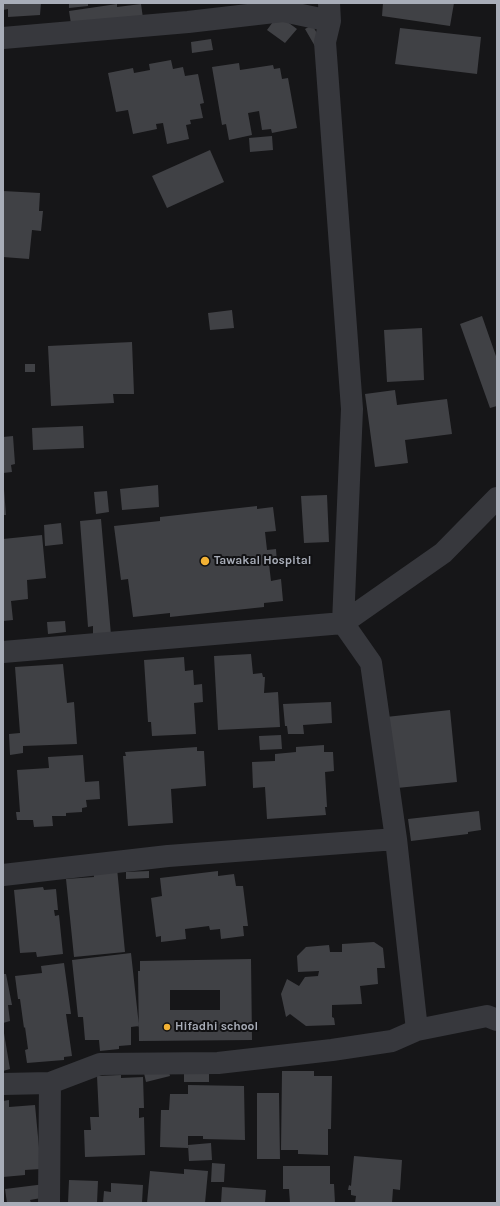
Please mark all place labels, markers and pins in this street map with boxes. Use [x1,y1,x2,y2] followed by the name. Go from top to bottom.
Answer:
[214,554,311,568] place label: Tawakal Hospital
[199,555,211,567] marker: Tawakal Hospital
[175,1020,258,1034] place label: Hifadhi school
[162,1022,172,1032] marker: Hifadhi school

